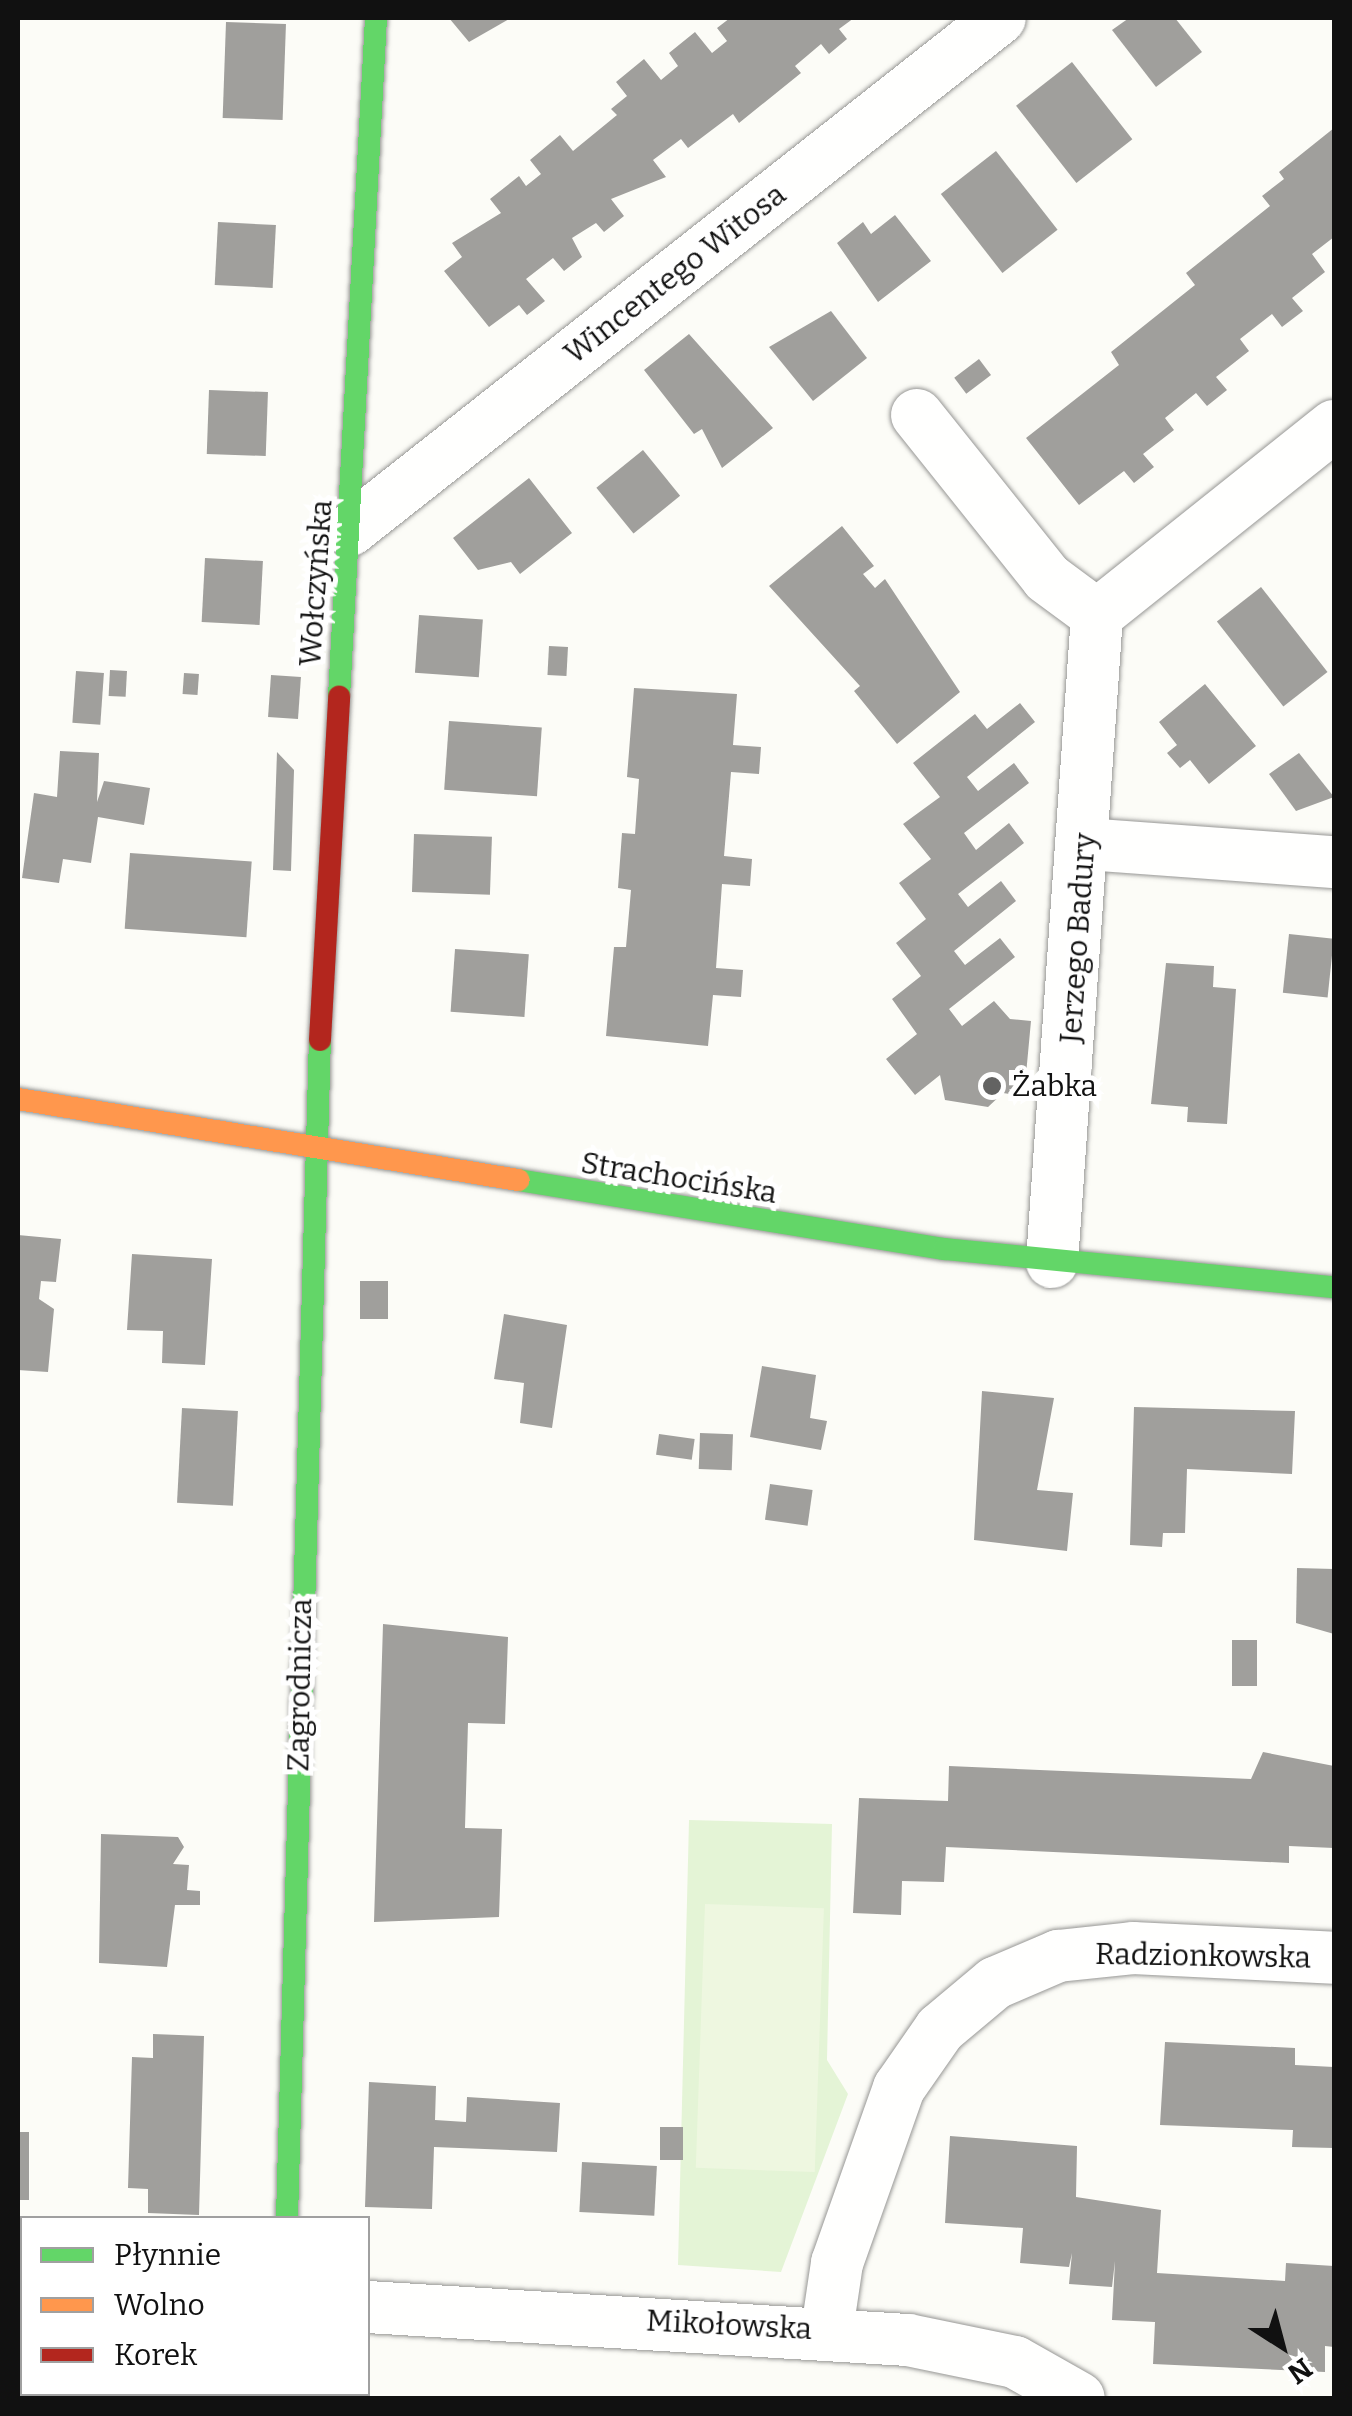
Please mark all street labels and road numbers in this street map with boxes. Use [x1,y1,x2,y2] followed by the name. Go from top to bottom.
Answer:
[557,176,793,372] street label: Wincentego Witosa
[292,499,340,667] street label: Wołczyńska
[1053,832,1103,1044] street label: Jerzego Badury
[579,1145,779,1211] street label: Strachocińska
[280,1598,320,1772] street label: Zagrodnicza
[1095,1936,1311,1976] street label: Radzionkowska
[645,2303,813,2347] street label: Mikołowska

